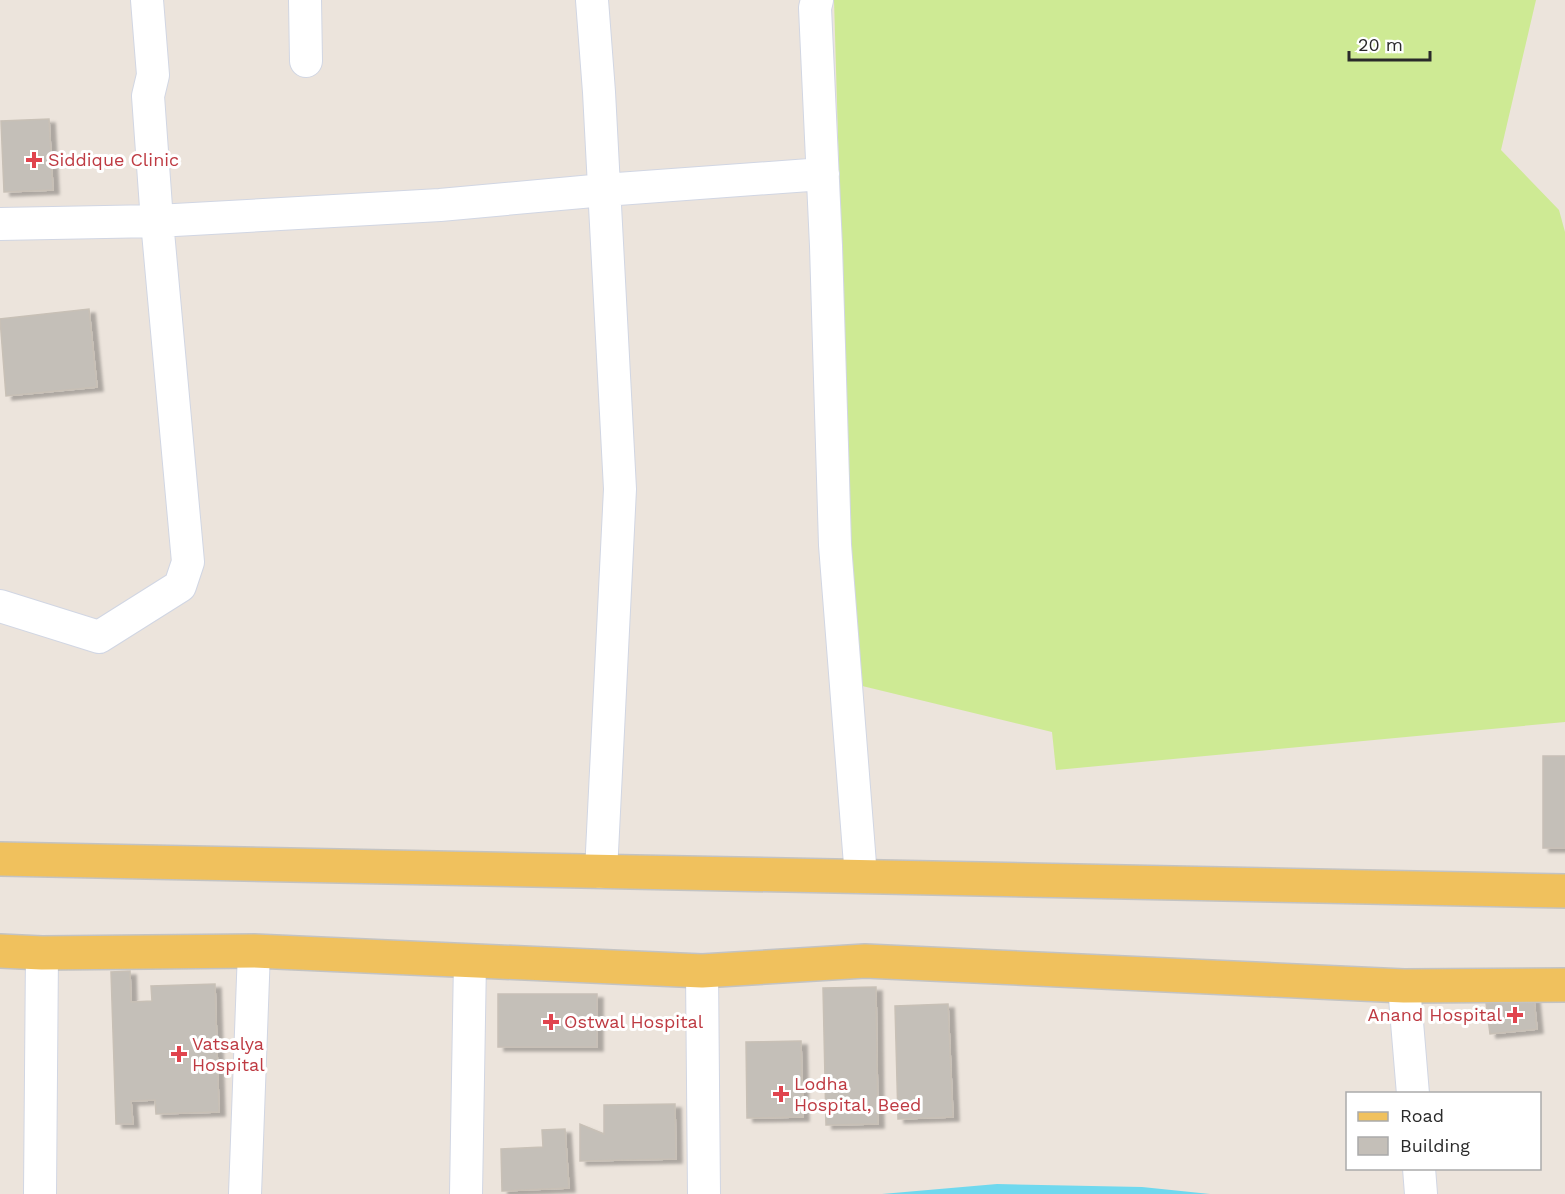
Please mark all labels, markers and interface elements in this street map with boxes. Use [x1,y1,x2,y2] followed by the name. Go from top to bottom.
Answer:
[1349,24,1430,62] scale bar
[1358,34,1403,55] text: 20 m
[48,149,179,170] place label: Siddique Clinic
[25,151,43,169] marker: Siddique Clinic
[1368,1004,1502,1025] place label: Anand Hospital
[1506,1006,1524,1024] marker: Anand Hospital
[564,1011,704,1032] place label: Ostwal Hospital
[542,1013,560,1031] marker: Ostwal Hospital
[192,1033,265,1075] place label: Vatsalya Hospital
[170,1045,188,1063] marker: Vatsalya Hospital
[794,1073,921,1115] place label: Lodha Hospital, Beed
[772,1085,790,1103] marker: Lodha Hospital, Beed
[1346,1092,1541,1170] legend
[1400,1105,1444,1126] text: Road
[1400,1135,1470,1156] text: Building

